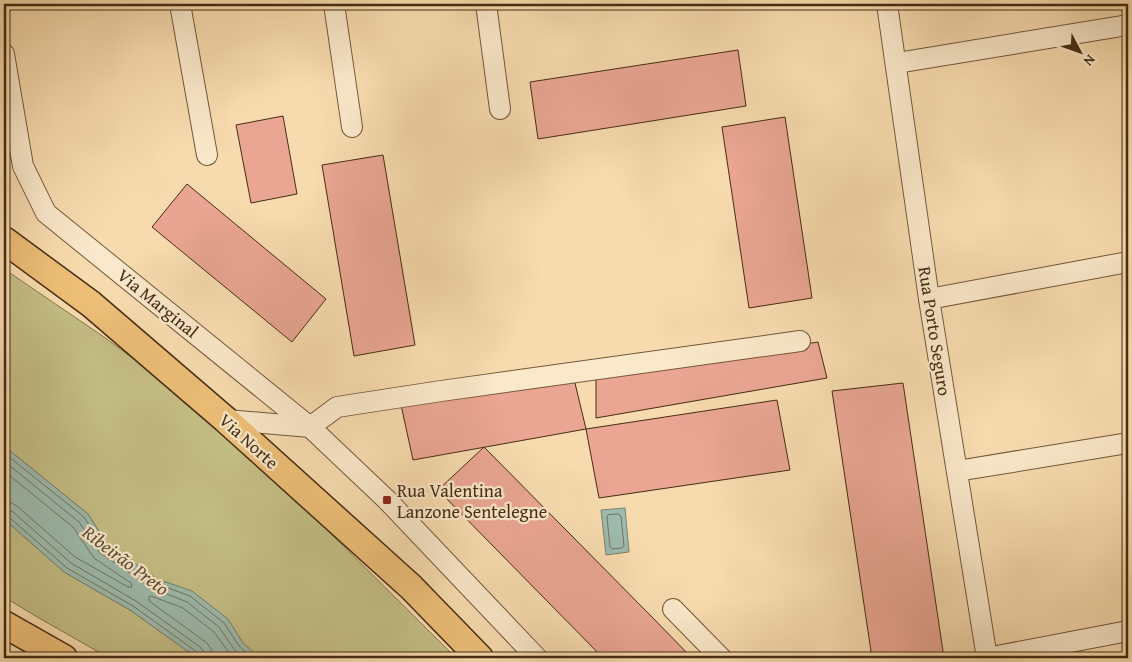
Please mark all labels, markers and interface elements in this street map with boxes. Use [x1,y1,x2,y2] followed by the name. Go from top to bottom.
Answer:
[1054,28,1104,78] north arrow
[1079,50,1100,71] text: N
[112,262,204,344] street label: Via Marginal
[911,264,959,398] street label: Rua Porto Seguro
[213,407,285,475] street label: Via Norte
[397,477,547,525] place label: Rua Valentina Lanzone Sentelegne
[381,494,393,506] marker: Rua Valentina Lanzone Sentelegne
[76,517,175,602] water label: Ribeirão Preto

